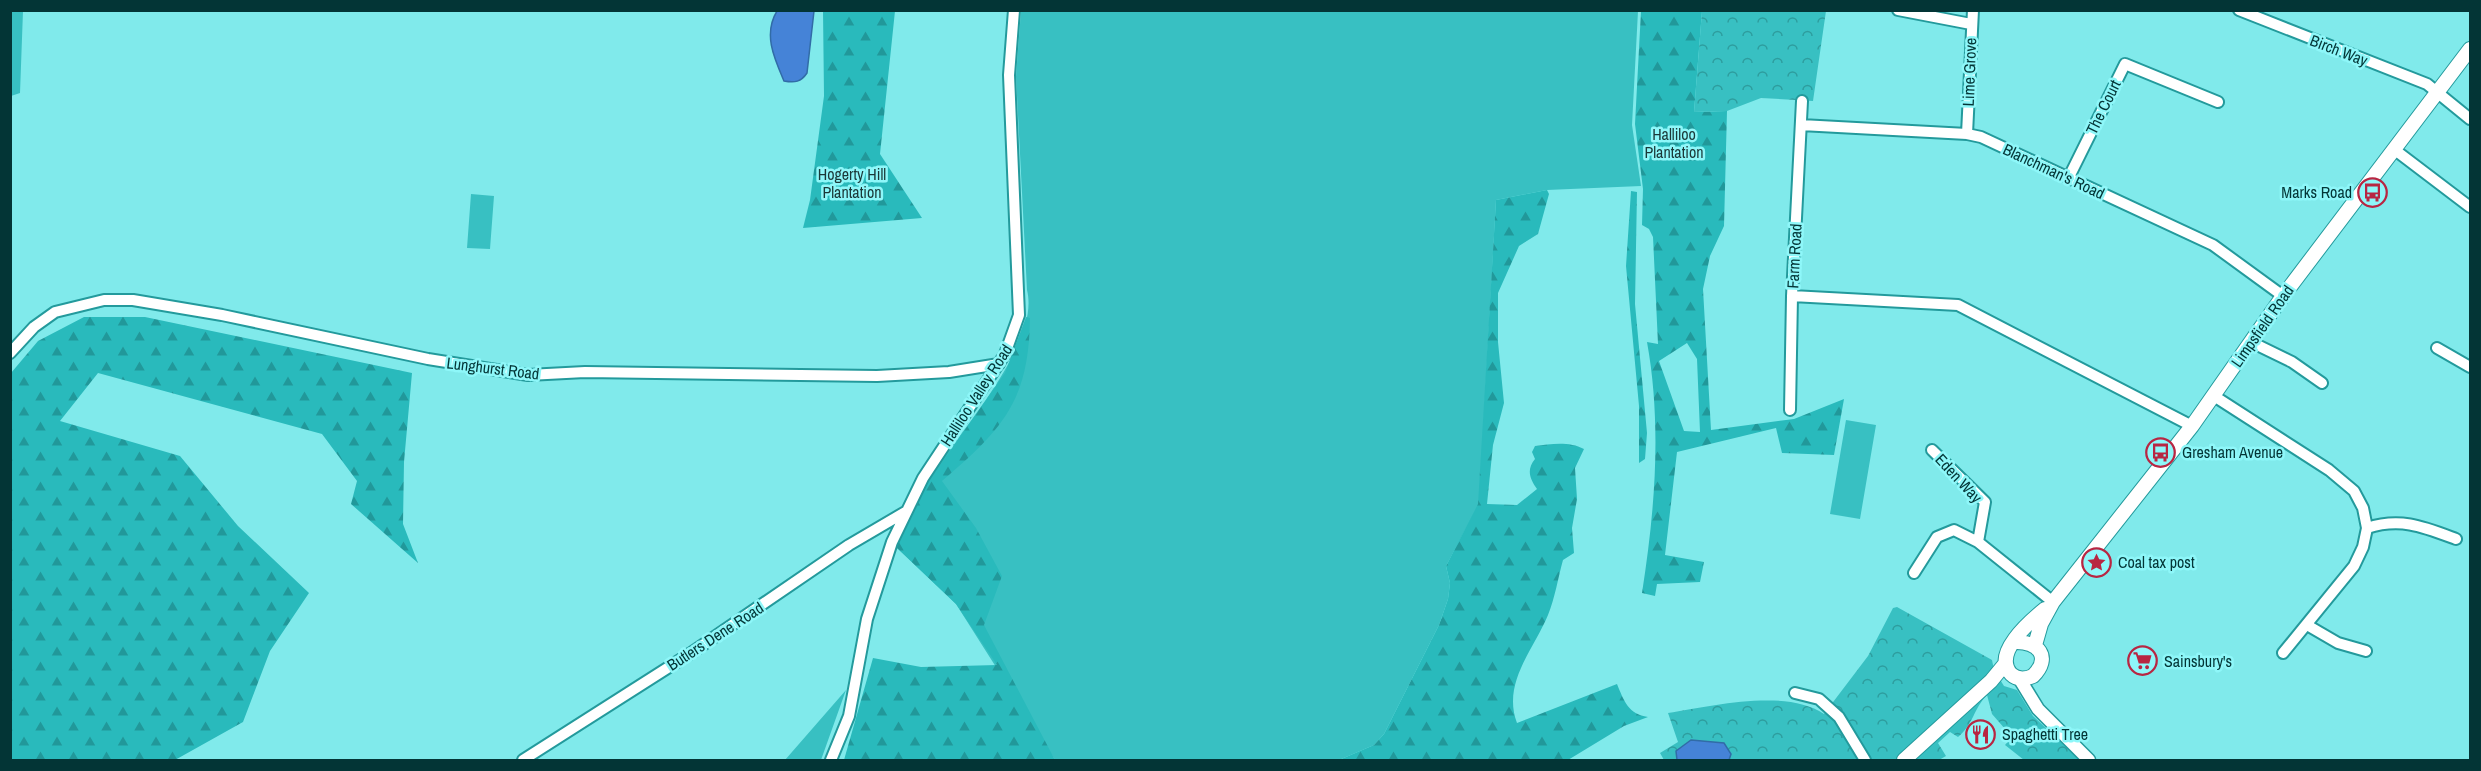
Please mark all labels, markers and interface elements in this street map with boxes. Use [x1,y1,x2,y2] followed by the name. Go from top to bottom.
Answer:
[2307,29,2371,71] street label: Birch Way
[1957,37,1981,107] street label: Lime Grove
[2080,76,2126,138] street label: The Court
[1644,123,1704,163] park label: Halliloo Plantation
[2000,138,2108,204] street label: Blanchman's Road
[818,163,886,203] park label: Hogerty Hill Plantation
[2357,176,2389,208] bus stop icon: Marks Road
[2281,181,2352,203] place label: Marks Road
[1781,223,1807,289] street label: Farm Road
[2226,281,2298,371] street label: Limpsfield Road
[935,340,1017,450] street label: Halliloo Valley Road
[445,351,541,385] street label: Lunghurst Road
[2145,436,2177,468] bus stop icon: Gresham Avenue
[2182,441,2283,463] place label: Gresham Avenue
[1930,449,1988,508] street label: Eden Way
[2081,546,2113,578] place icon: Coal tax post
[2118,551,2195,573] place label: Coal tax post
[663,597,767,675] street label: Butlers Dene Road
[2127,645,2159,677] supermarket icon: Sainsbury's
[2164,650,2232,672] place label: Sainsbury's
[1965,718,1997,750] restaurant icon: Spaghetti Tree
[2002,723,2088,745] place label: Spaghetti Tree

